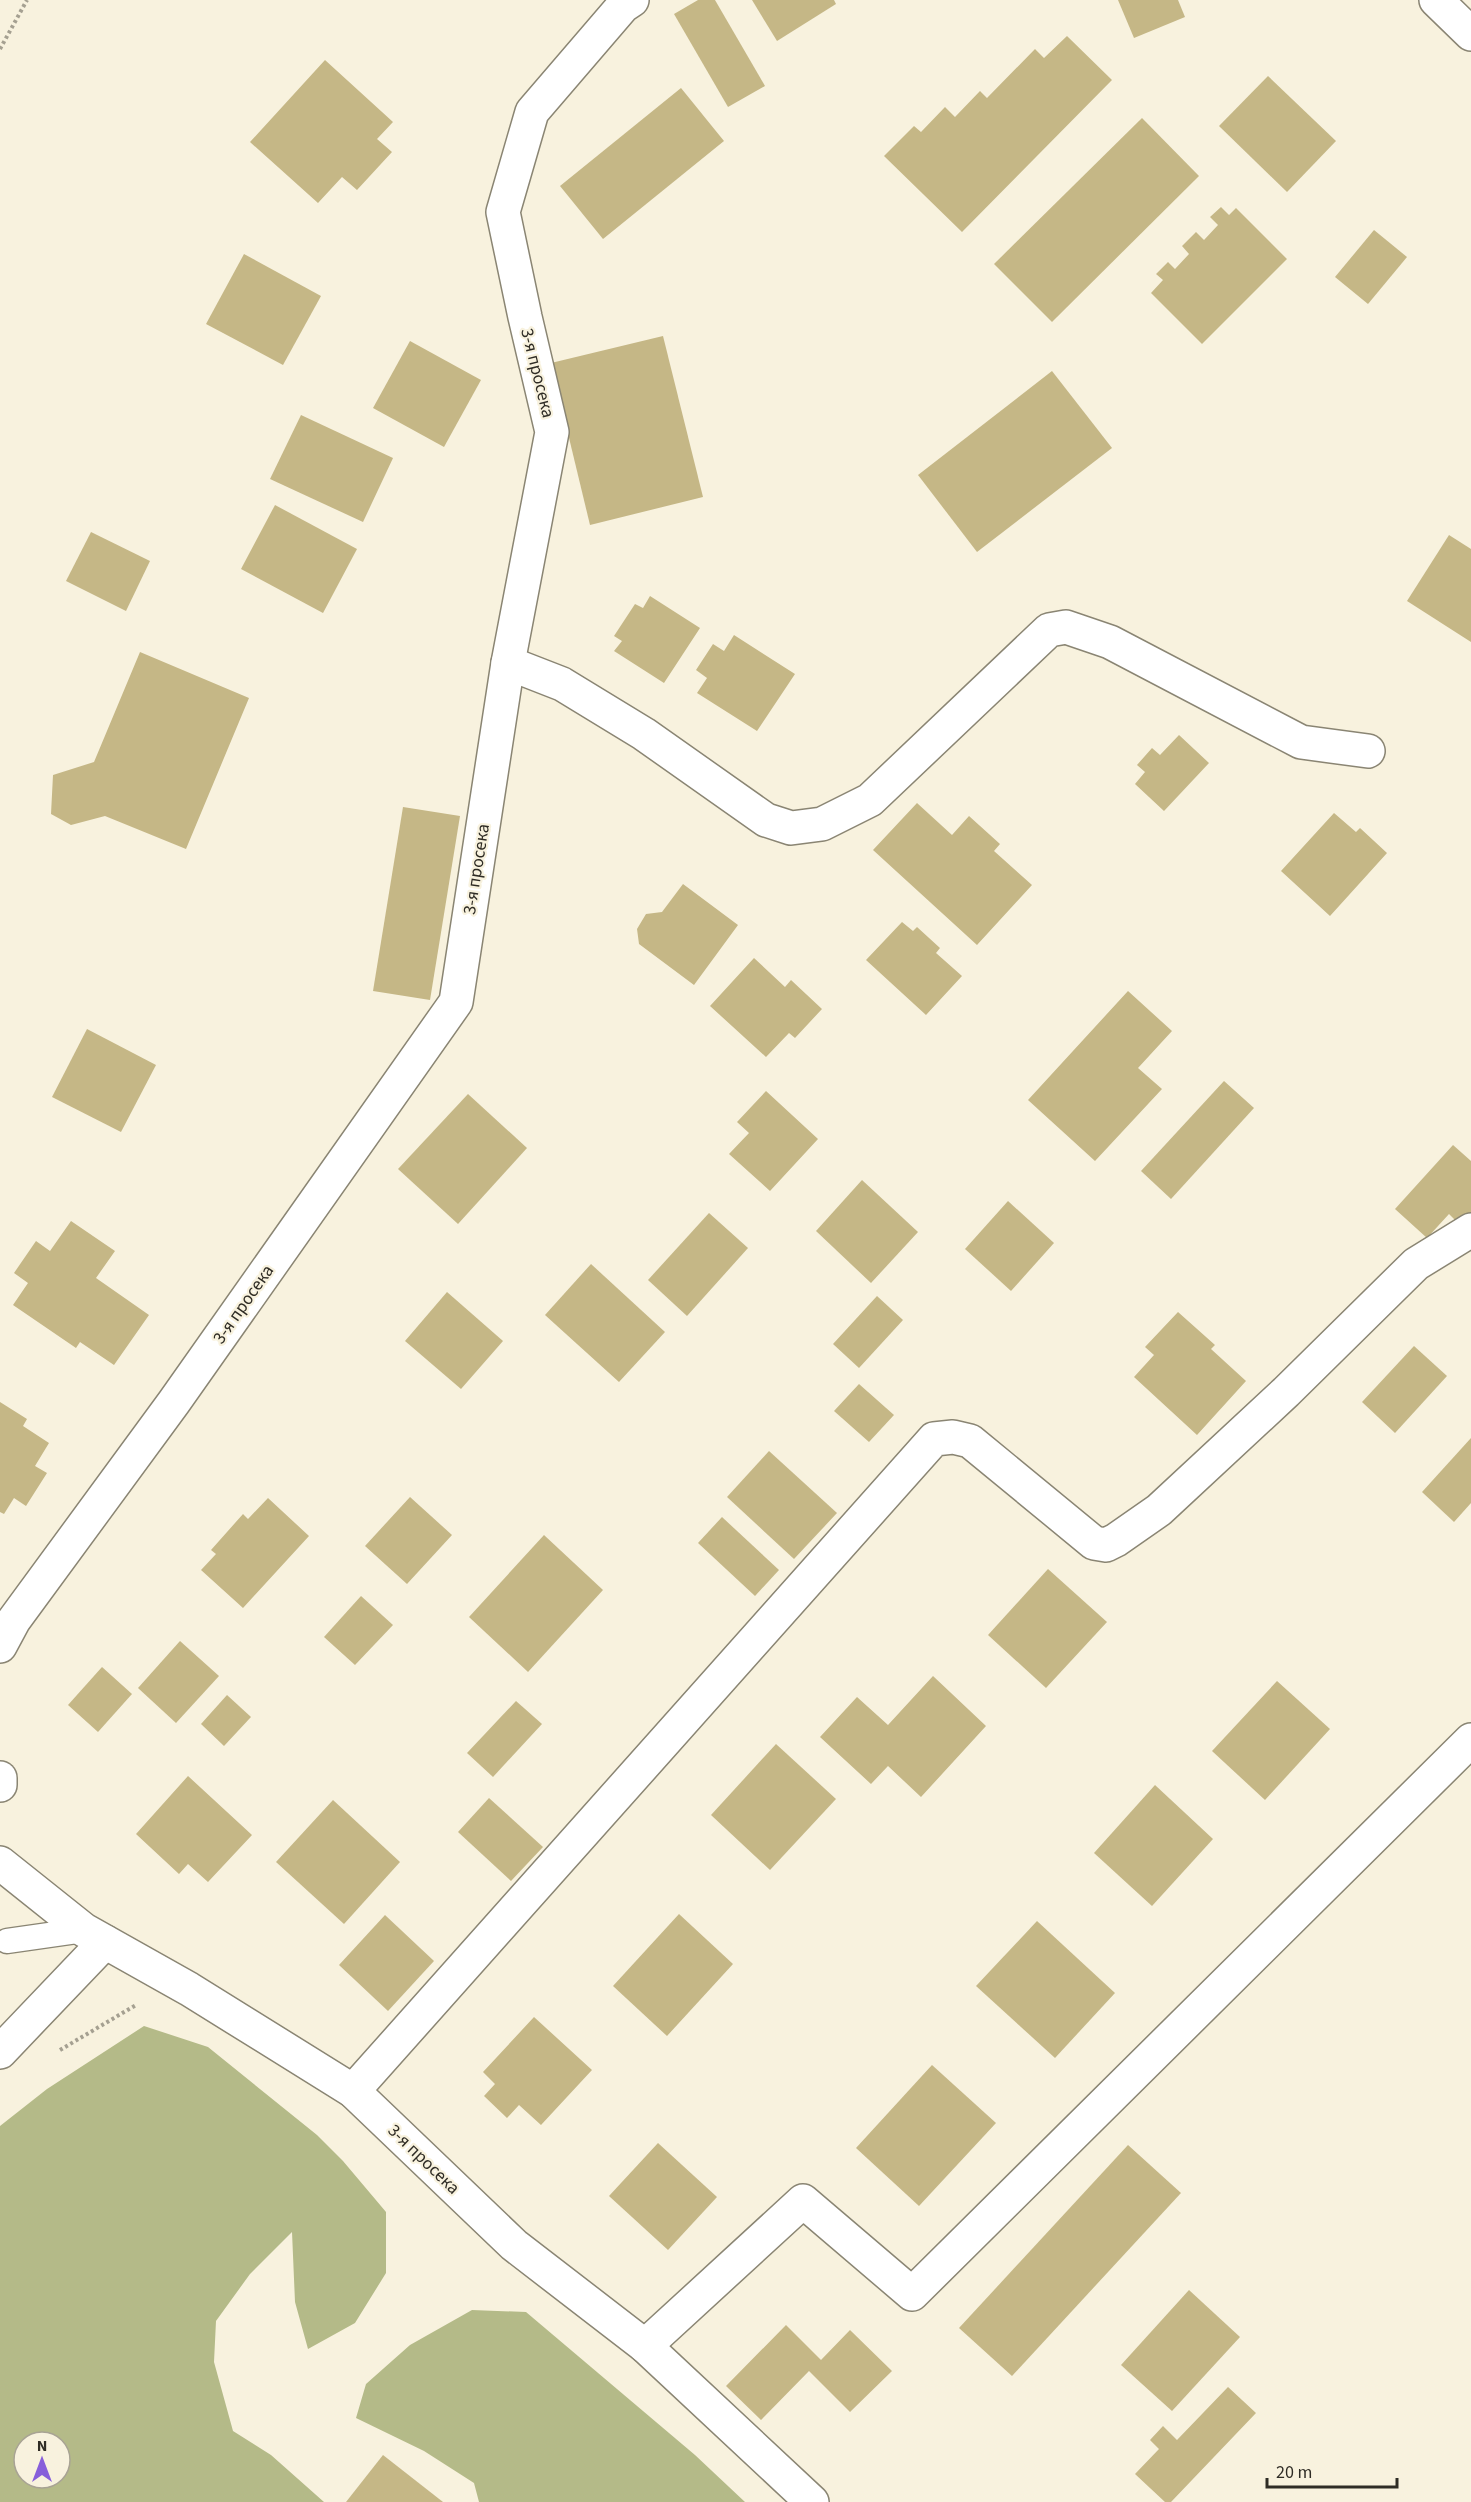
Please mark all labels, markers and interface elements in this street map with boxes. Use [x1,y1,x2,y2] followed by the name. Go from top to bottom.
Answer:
[514,326,561,421] street label: 3-я просека
[457,822,496,916] street label: 3-я просека
[207,1260,280,1349] street label: 3-я просека
[382,2119,465,2200] street label: 3-я просека
[12,2430,72,2490] north arrow
[37,2435,47,2457] text: N
[1267,2451,1398,2489] scale bar
[1276,2460,1312,2485] text: 20 m

